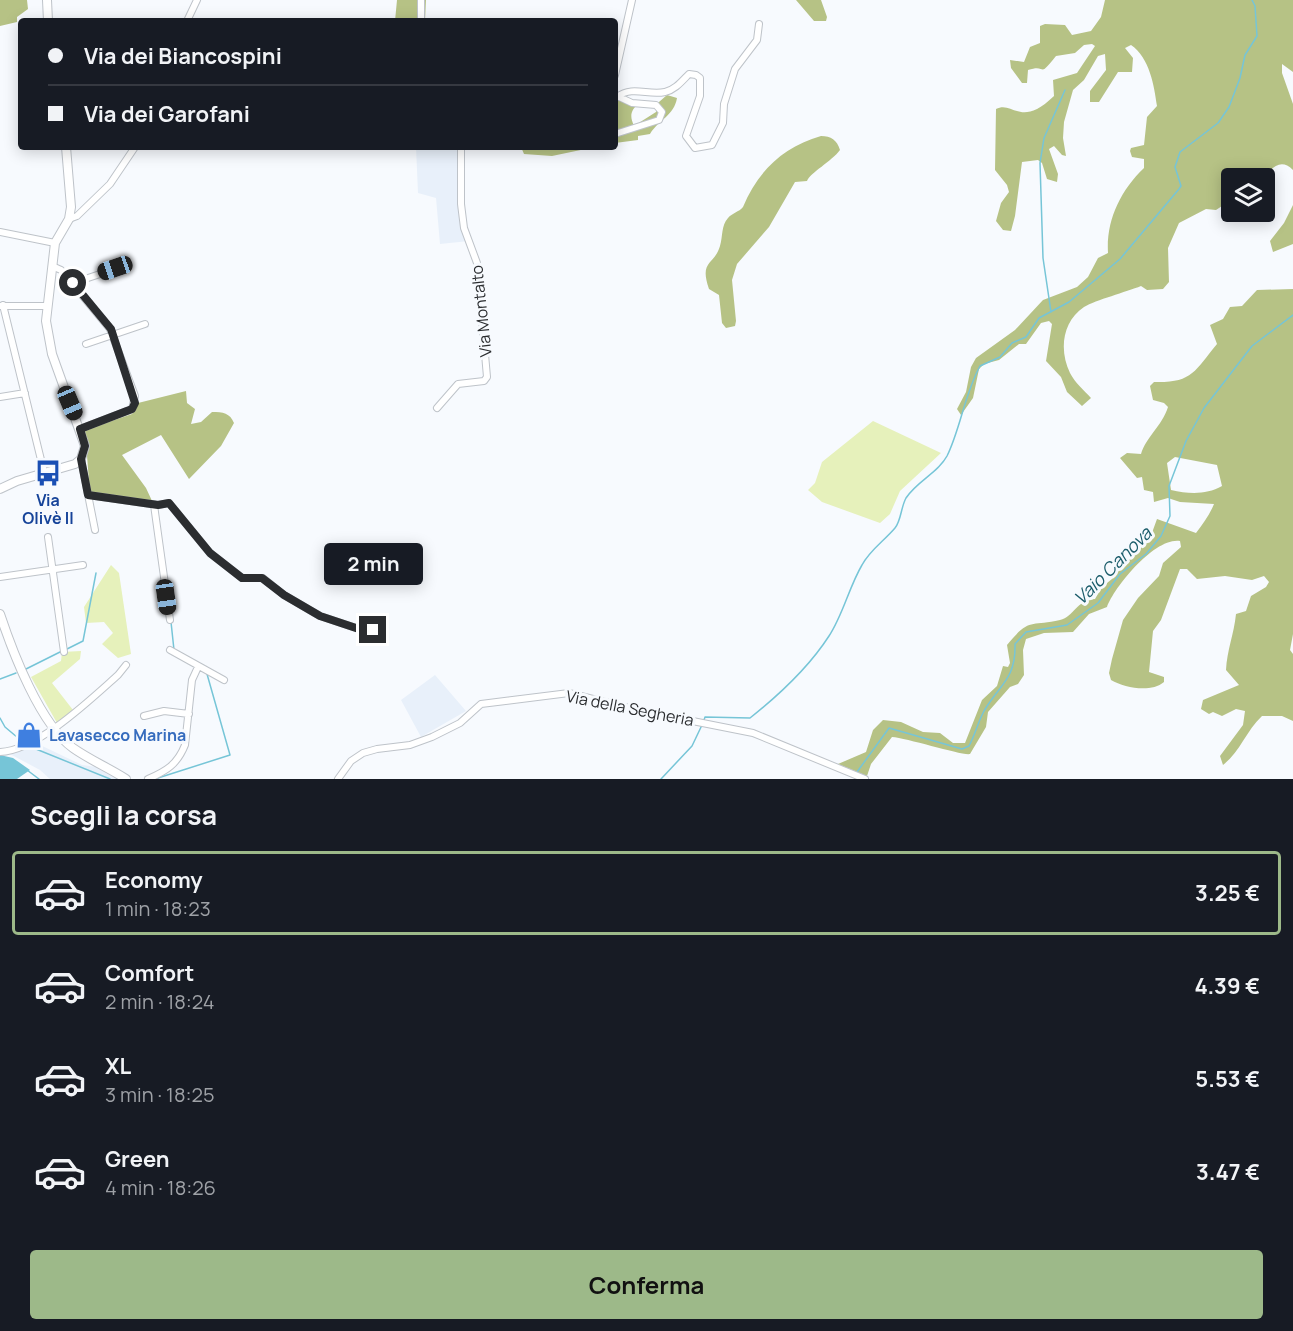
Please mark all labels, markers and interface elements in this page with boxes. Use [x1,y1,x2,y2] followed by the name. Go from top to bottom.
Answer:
[84,41,282,71] text: Via dei Biancospini
[84,99,250,129] text: Via dei Garofani
[1221,168,1275,222] map controls
[1221,168,1275,222] button: layers
[95,254,135,282] car
[465,264,497,358] street label: Via Montalto
[59,269,86,296] route start
[55,383,85,423] car
[33,458,63,488] bus stop icon: Via Olivè II
[22,489,74,529] place label: Via Olivè II
[1068,520,1157,609] water label: Vaio Canova
[324,543,422,585] callout: 2 min
[347,550,400,577] text: 2 min
[155,578,177,616] car
[359,616,386,643] route end
[564,685,696,731] street label: Via della Segheria
[14,720,44,750] shop icon: Lavasecco Marina
[49,724,186,746] place label: Lavasecco Marina
[30,796,217,833] text: Scegli la corsa
[105,865,203,895] text: Economy
[33,866,87,920] icon: car
[1195,878,1260,908] text: 3.25 €
[105,895,211,922] text: 1 min · 18:23
[105,958,194,988] text: Comfort
[33,959,87,1013] icon: car
[1194,971,1260,1001] text: 4.39 €
[105,988,215,1015] text: 2 min · 18:24
[105,1051,131,1081] text: XL
[33,1052,87,1106] icon: car
[1195,1064,1260,1094] text: 5.53 €
[105,1081,214,1108] text: 3 min · 18:25
[105,1144,170,1174] text: Green
[33,1145,87,1199] icon: car
[1196,1157,1260,1187] text: 3.47 €
[105,1174,216,1201] text: 4 min · 18:26
[30,1250,1263,1319] button: Conferma

